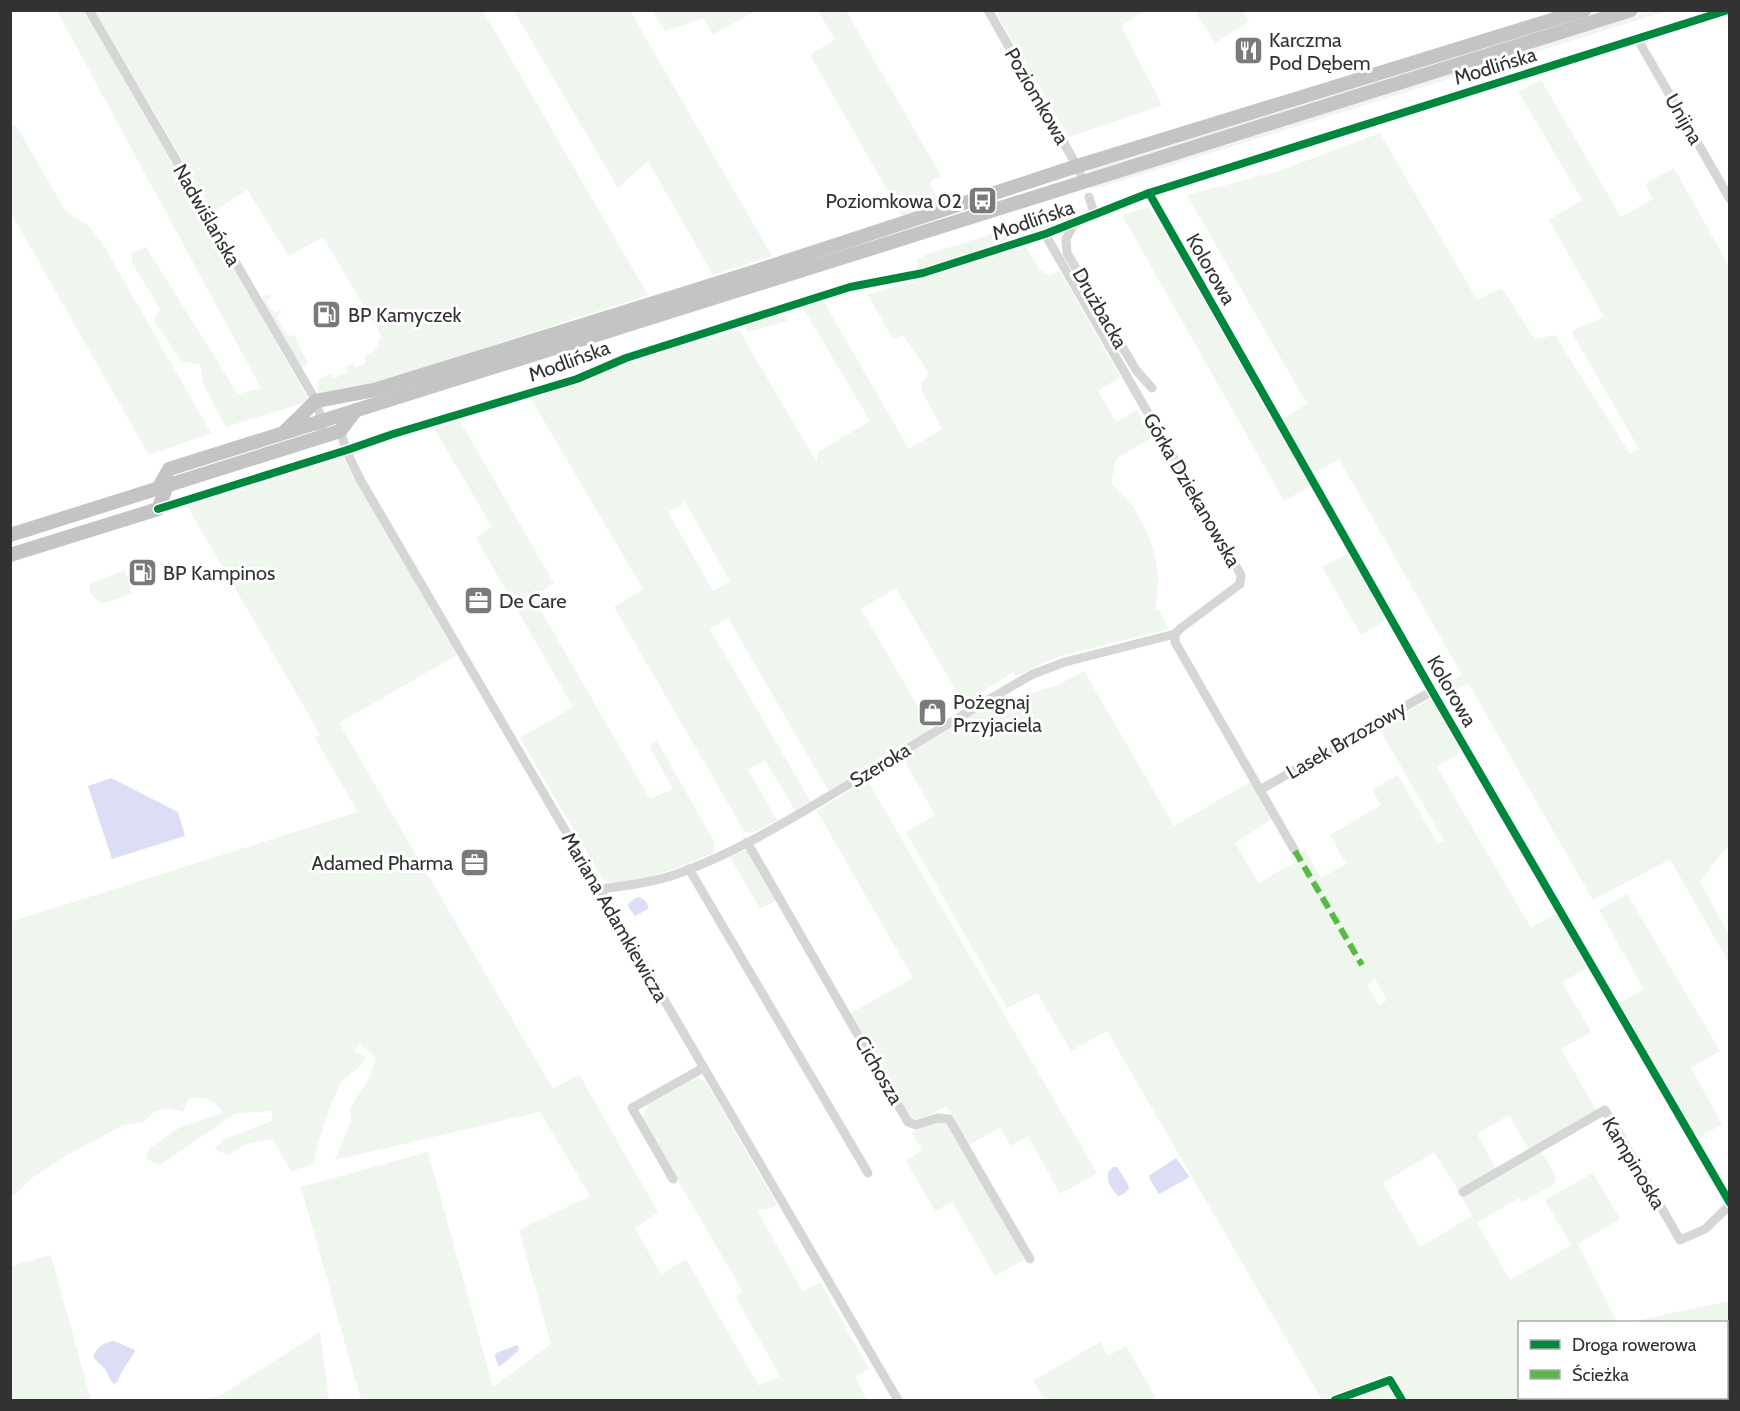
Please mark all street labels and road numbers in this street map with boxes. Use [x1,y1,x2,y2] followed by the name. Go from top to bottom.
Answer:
[1451,42,1540,90] street label: Modlińska
[1000,43,1074,149] street label: Poziomkowa
[1660,89,1708,149] street label: Unijna
[168,160,246,271] street label: Nadwiślańska
[989,195,1077,245] street label: Modlińska
[1181,229,1241,309] street label: Kolorowa
[1067,264,1133,353] street label: Drużbacka
[525,335,613,387] street label: Modlińska
[1138,409,1246,572] street label: Górka Dziekanowska
[1422,651,1482,731] street label: Kolorowa
[1282,696,1410,784] street label: Lasek Brzozowy
[845,737,915,792] street label: Szeroka
[557,828,674,1006] street label: Mariana Adamkiewicza
[850,1031,908,1109] street label: Cichosza
[1597,1113,1671,1214] street label: Kampinoska

